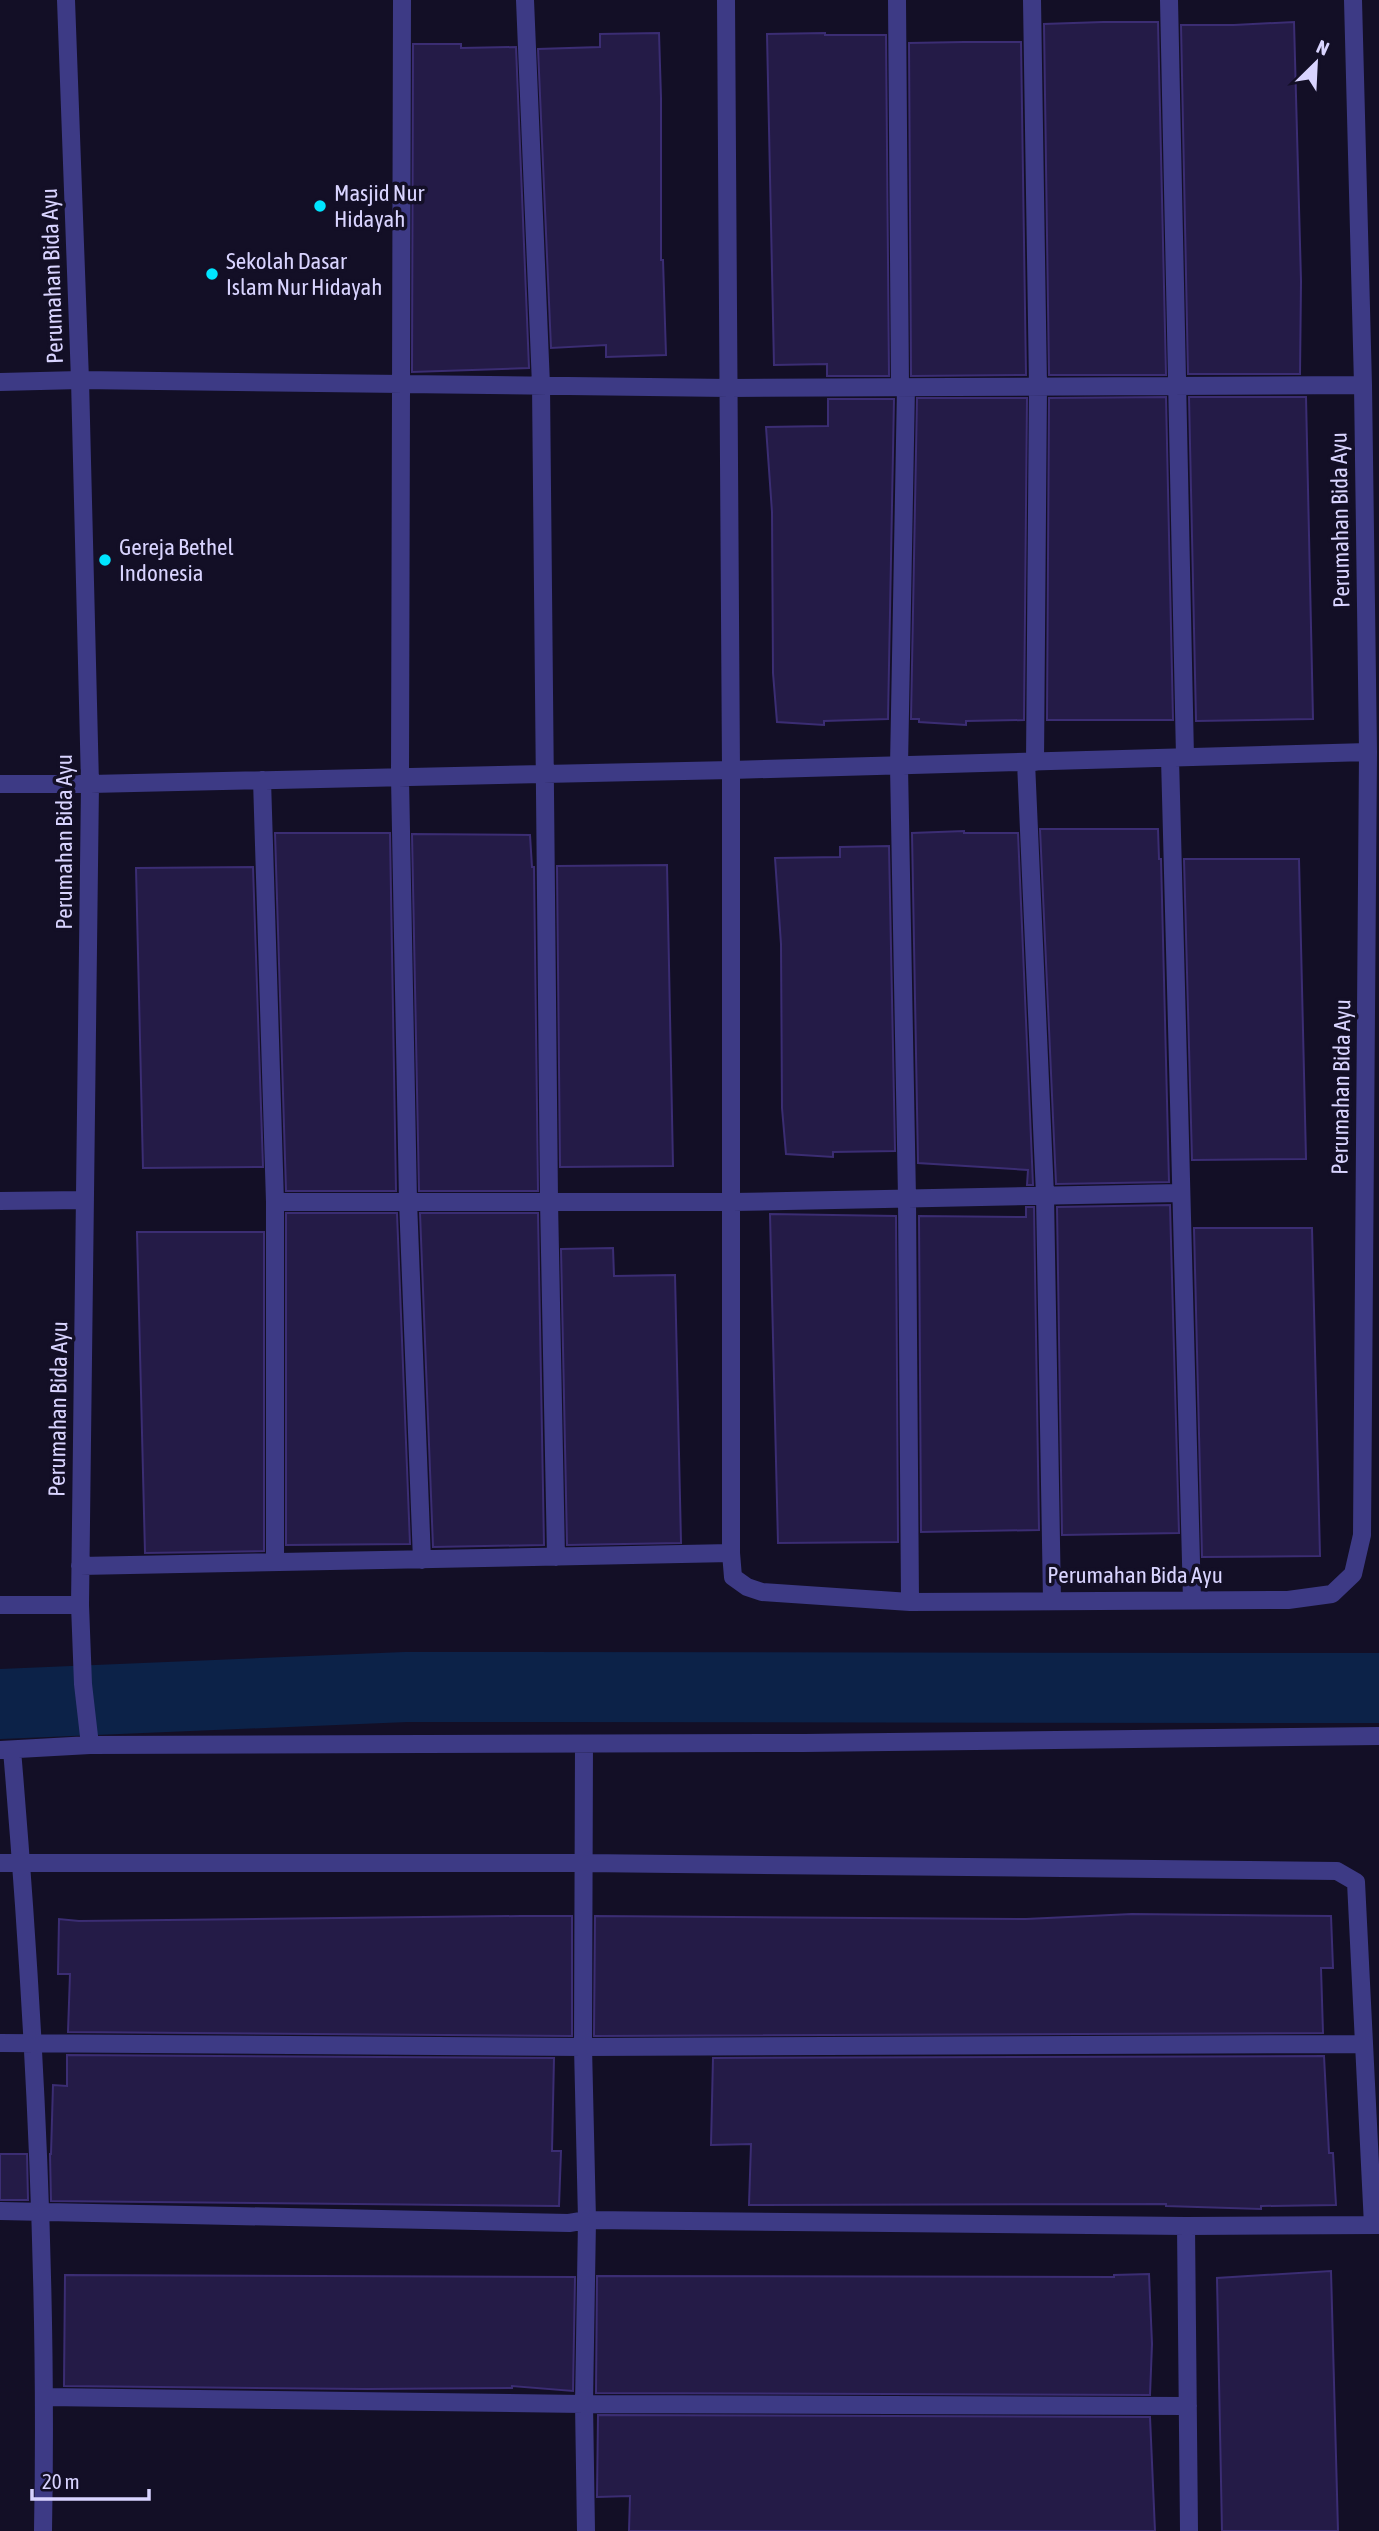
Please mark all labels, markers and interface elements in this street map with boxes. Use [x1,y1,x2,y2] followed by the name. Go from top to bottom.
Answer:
[1281,28,1351,98] north arrow
[1313,35,1333,60] text: N
[334,180,426,232] place label: Masjid Nur Hidayah
[36,188,68,364] street label: Perumahan Bida Ayu
[312,198,328,214] marker: Masjid Nur Hidayah
[226,248,382,300] place label: Sekolah Dasar Islam Nur Hidayah
[204,266,220,282] marker: Sekolah Dasar Islam Nur Hidayah
[1325,432,1355,608] street label: Perumahan Bida Ayu
[119,534,234,586] place label: Gereja Bethel Indonesia
[97,552,113,568] marker: Gereja Bethel Indonesia
[51,754,77,930] street label: Perumahan Bida Ayu
[1326,999,1356,1175] street label: Perumahan Bida Ayu
[43,1321,73,1497] street label: Perumahan Bida Ayu
[1047,1562,1223,1588] street label: Perumahan Bida Ayu
[32,2458,149,2502] scale bar
[42,2469,80,2493] text: 20 m

